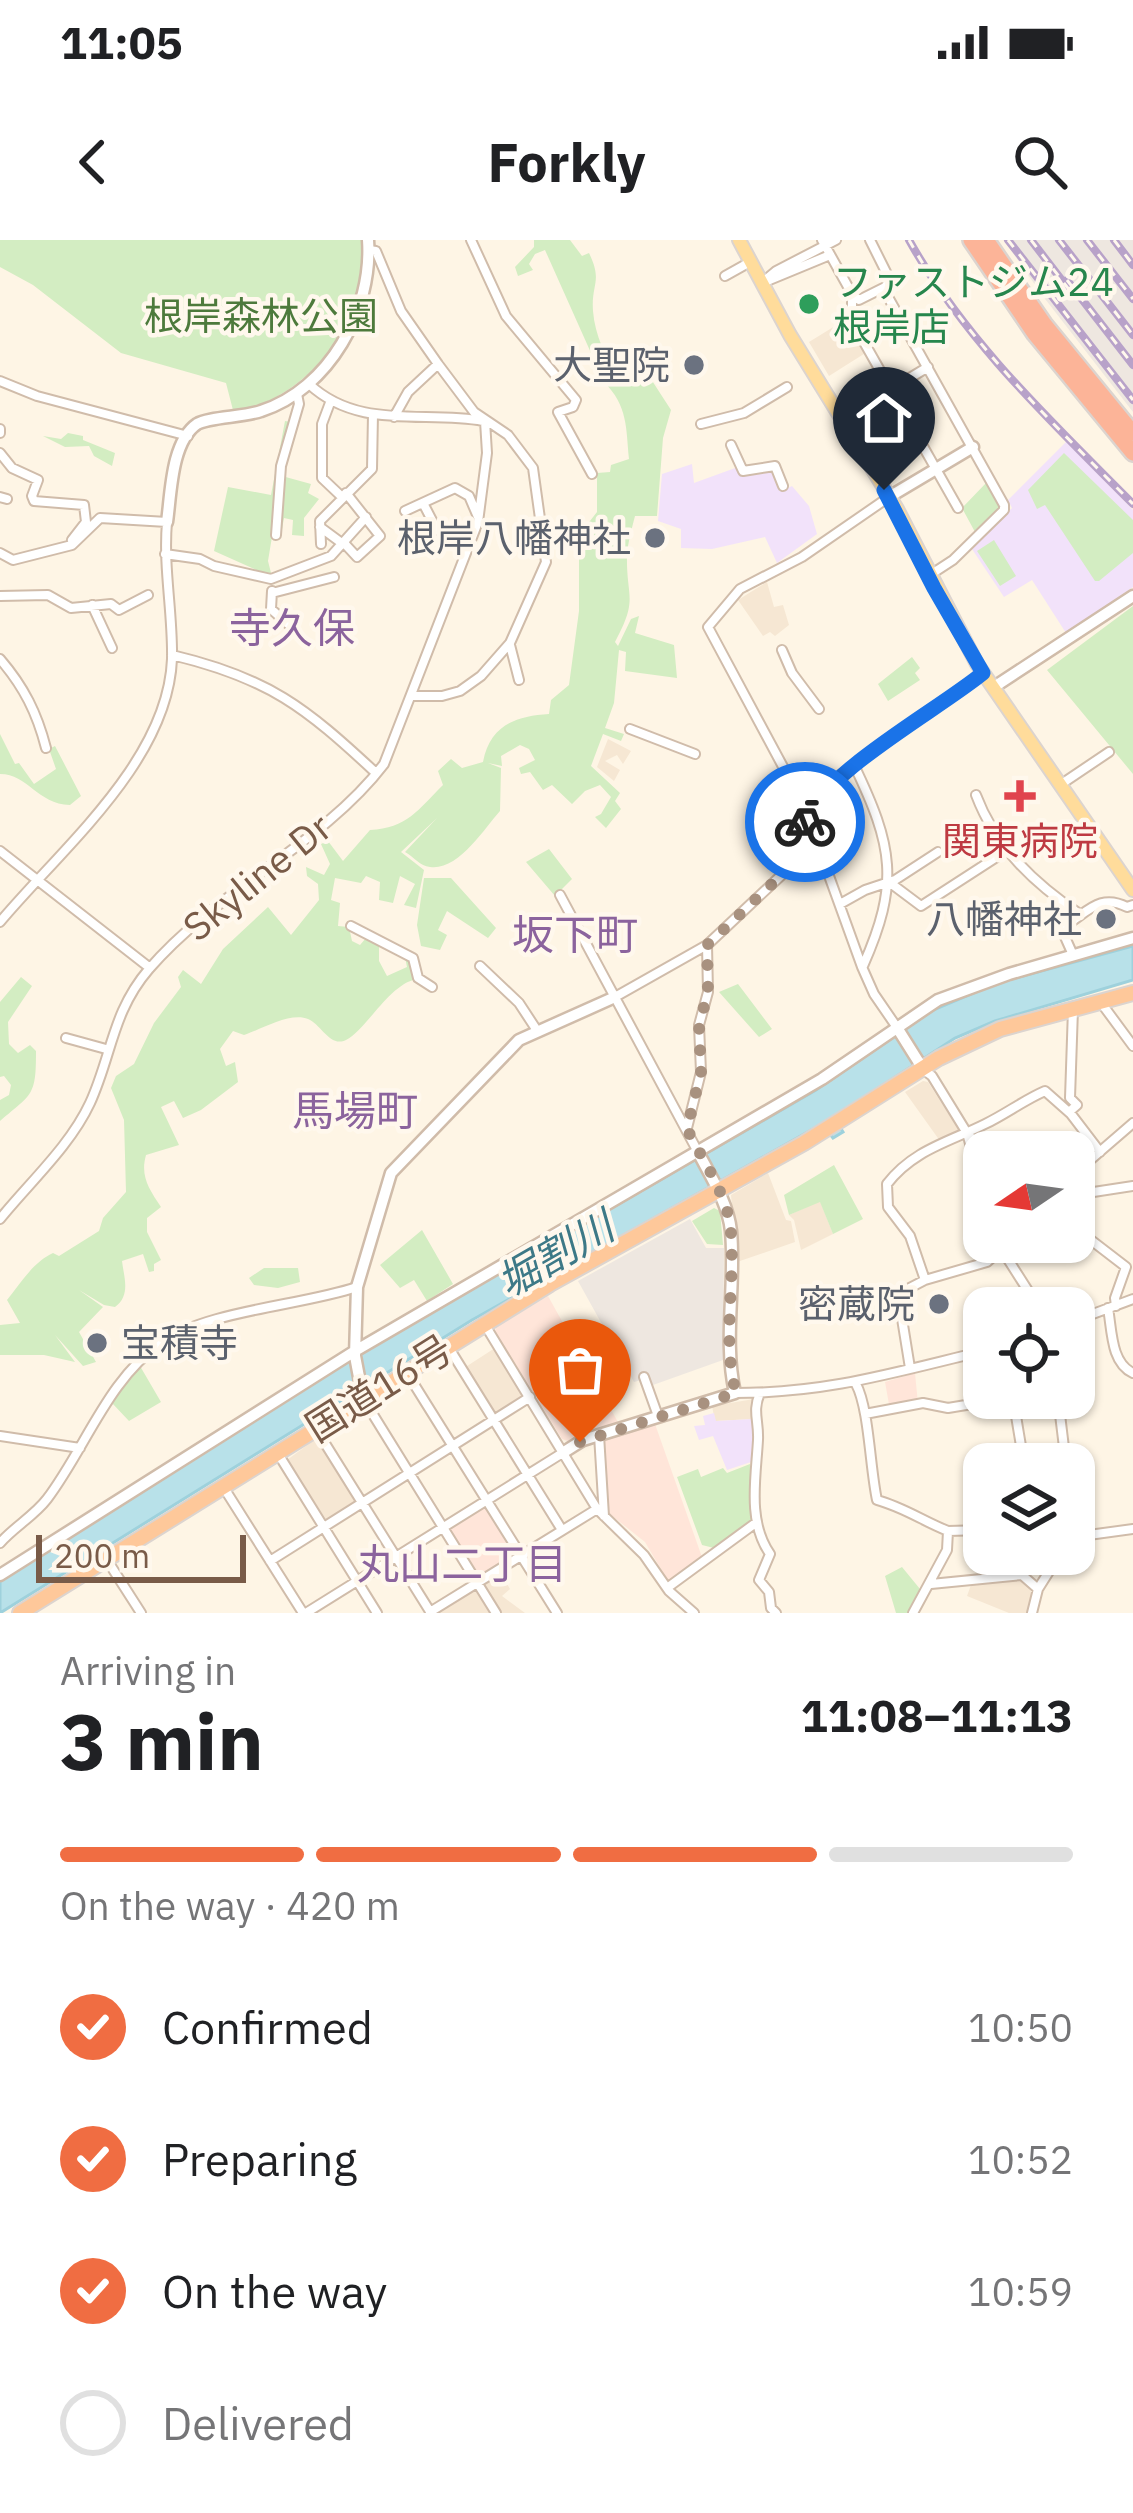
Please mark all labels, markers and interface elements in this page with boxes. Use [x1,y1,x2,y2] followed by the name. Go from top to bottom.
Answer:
[60,13,183,71] text: 11:05
[487,127,646,197] text: Forkly
[60,129,126,195] icon: back
[1007,129,1073,195] icon: search
[833,256,1114,352] place label: ファストジム24 根岸店
[144,290,378,341] park label: 根岸森林公園
[796,291,822,317] marker: ファストジム24 根岸店
[553,339,670,390] place label: 大聖院
[681,352,707,378] marker: 大聖院
[833,367,935,490] pin
[851,385,917,451] icon: home
[397,512,631,563] place label: 根岸八幡神社
[642,525,668,551] marker: 根岸八幡神社
[229,600,355,655] district label: 寺久保
[745,762,865,882] courier
[1004,780,1036,812] marker: 関東病院
[772,789,838,855] icon: bike
[172,801,341,952] street label: Skyline Dr
[942,815,1098,866] place label: 関東病院
[926,893,1082,944] place label: 八幡神社
[1093,906,1119,932] marker: 八幡神社
[512,907,638,962] district label: 坂下町
[292,1083,418,1138] district label: 馬場町
[963,1131,1095,1263] north arrow
[963,1131,1095,1575] map controls
[486,1196,627,1309] water label: 堀割川
[798,1278,915,1329] place label: 密蔵院
[963,1287,1095,1419] button: locate
[926,1291,952,1317] marker: 密蔵院
[121,1317,238,1368] place label: 宝積寺
[529,1319,631,1442] pin
[296,1323,462,1453] street label: 国道16号
[84,1330,110,1356] marker: 宝積寺
[547,1337,613,1403] icon: bag
[963,1443,1095,1575] button: layers
[36,1529,246,1582] scale bar
[54,1534,150,1577] text: 200 m
[357,1536,567,1591] district label: 丸山二丁目
[60,1645,236,1696] text: Arriving in
[801,1686,1073,1744] text: 11:08–11:13
[60,1690,264,1791] text: 3 min
[60,1880,400,1931] text: On the way · 420 m
[60,1994,126,2060] icon: check
[162,1998,373,2056] text: Confirmed
[968,2002,1073,2053] text: 10:50
[60,2126,126,2192] icon: check
[162,2130,357,2188] text: Preparing
[968,2134,1073,2185] text: 10:52
[60,2258,126,2324] icon: check
[162,2262,387,2320] text: On the way
[968,2266,1073,2317] text: 10:59
[162,2394,354,2452] text: Delivered

